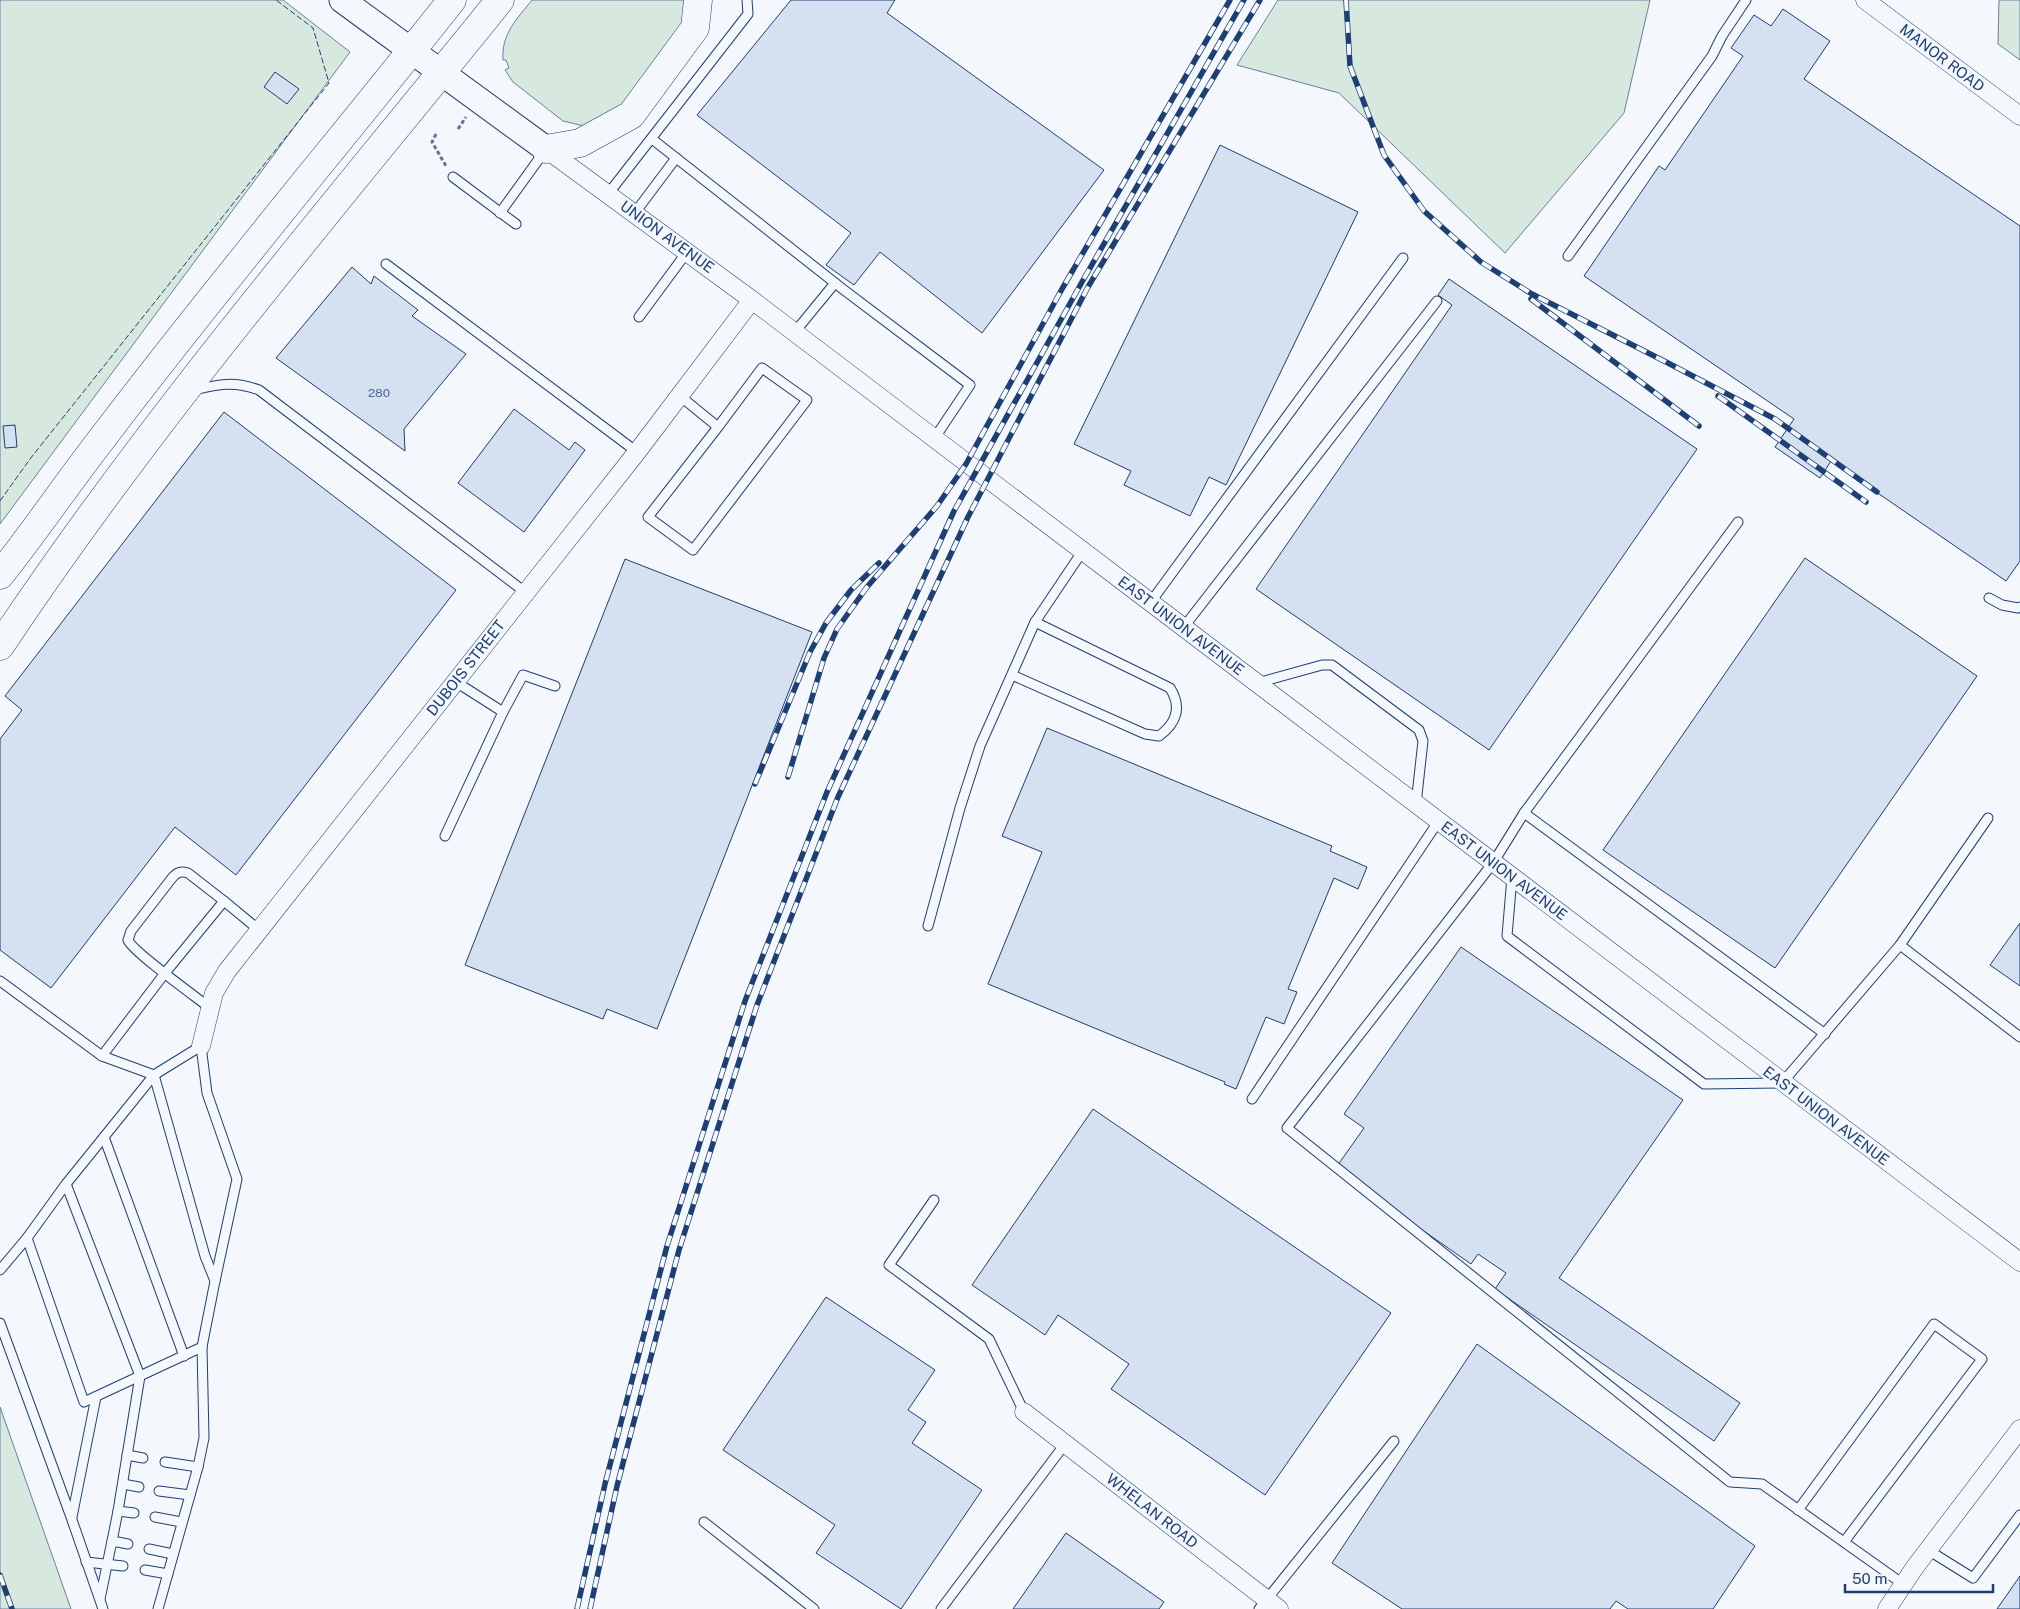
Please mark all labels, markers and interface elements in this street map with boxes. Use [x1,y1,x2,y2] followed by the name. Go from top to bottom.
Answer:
[1897,20,1988,95] street label: MANOR ROAD
[617,197,717,276] street label: UNION AVENUE
[368,386,390,400] house number: 280
[1115,573,1248,679] street label: EAST UNION AVENUE
[423,616,508,719] street label: DUBOIS STREET
[1438,818,1571,924] street label: EAST UNION AVENUE
[1760,1063,1893,1169] street label: EAST UNION AVENUE
[1103,1470,1201,1552] street label: WHELAN ROAD
[1845,1562,1992,1594] scale bar
[1852,1570,1887,1587] text: 50 m

